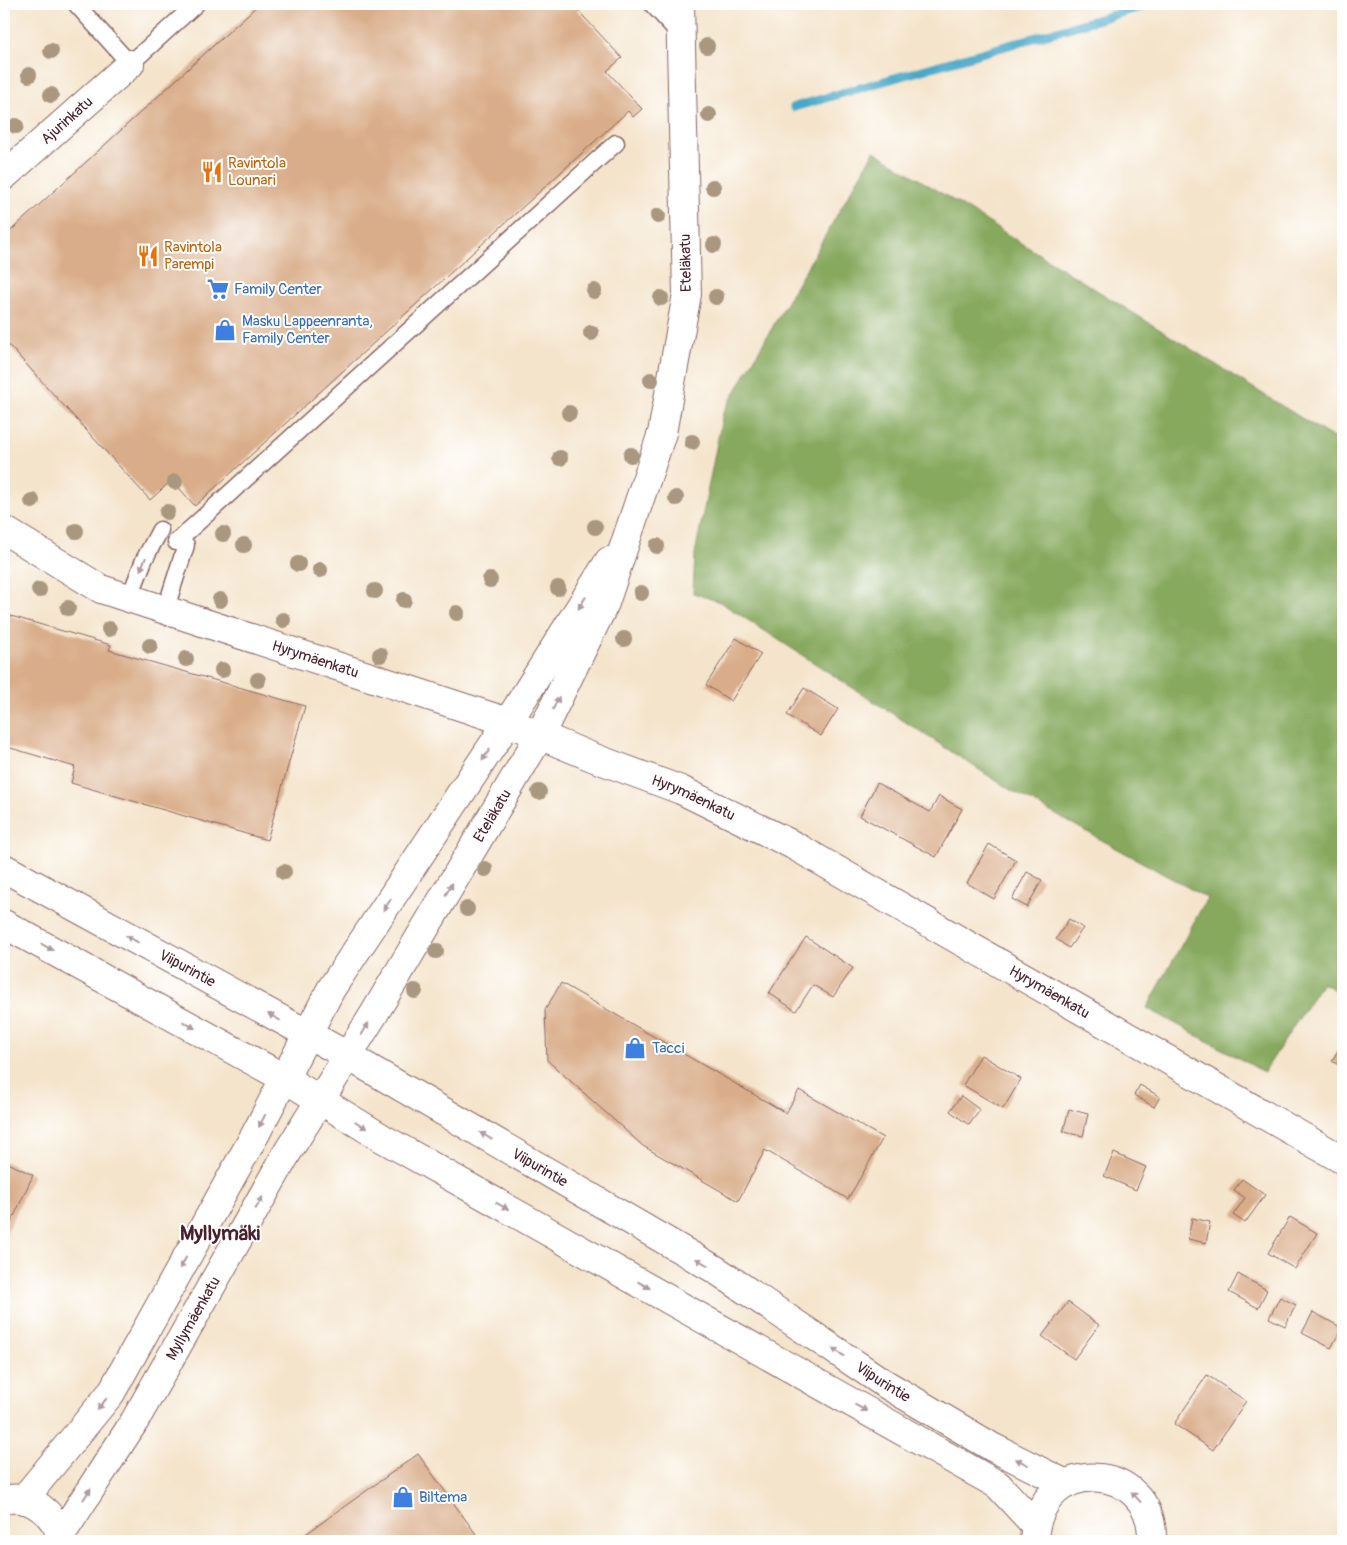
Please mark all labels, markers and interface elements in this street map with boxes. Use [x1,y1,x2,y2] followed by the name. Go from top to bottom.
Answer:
[37,92,97,148] street label: Ajurinkatu
[228,154,286,190] place label: Ravintola Lounari
[199,159,225,185] restaurant icon: Ravintola Lounari
[676,234,696,292] street label: Eteläkatu
[164,238,222,274] place label: Ravintola Parempi
[135,243,161,269] restaurant icon: Ravintola Parempi
[205,276,231,302] supermarket icon: Family Center
[234,280,322,299] place label: Family Center
[242,312,373,348] place label: Masku Lappeenranta, Family Center
[212,317,238,343] shop icon: Masku Lappeenranta, Family Center
[138,557,146,571] one-way arrow
[578,596,587,609] one-way arrow
[270,636,361,682] street label: Hyrymäenkatu
[552,696,560,710] one-way arrow
[481,748,491,762] one-way arrow
[649,770,739,825] street label: Hyrymäenkatu
[469,786,515,845] street label: Eteläkatu
[444,883,453,896] one-way arrow
[382,898,391,912] one-way arrow
[125,934,139,943] one-way arrow
[40,943,53,952] one-way arrow
[156,945,219,992] street label: Viipurintie
[1006,961,1093,1023] street label: Hyrymäenkatu
[267,1013,282,1021] one-way arrow
[182,1021,196,1030] one-way arrow
[361,1022,370,1035] one-way arrow
[622,1035,648,1061] shop icon: Tacci
[652,1039,685,1058] place label: Tacci
[258,1114,266,1128] one-way arrow
[354,1120,368,1129] one-way arrow
[480,1132,493,1141] one-way arrow
[509,1144,572,1192] street label: Viipurintie
[254,1197,263,1210] one-way arrow
[495,1201,509,1210] one-way arrow
[180,1221,261,1246] district label: Myllymäki
[179,1256,188,1270] one-way arrow
[696,1258,709,1267] one-way arrow
[162,1273,224,1363] street label: Myllymäenkatu
[637,1281,650,1290] one-way arrow
[831,1347,844,1357] one-way arrow
[852,1358,915,1407] street label: Viipurintie
[97,1397,108,1410] one-way arrow
[854,1404,869,1412] one-way arrow
[1015,1458,1029,1466] one-way arrow
[390,1484,416,1510] shop icon: Biltema
[83,1488,92,1501] one-way arrow
[419,1488,467,1507] place label: Biltema
[1130,1491,1142,1503] one-way arrow

